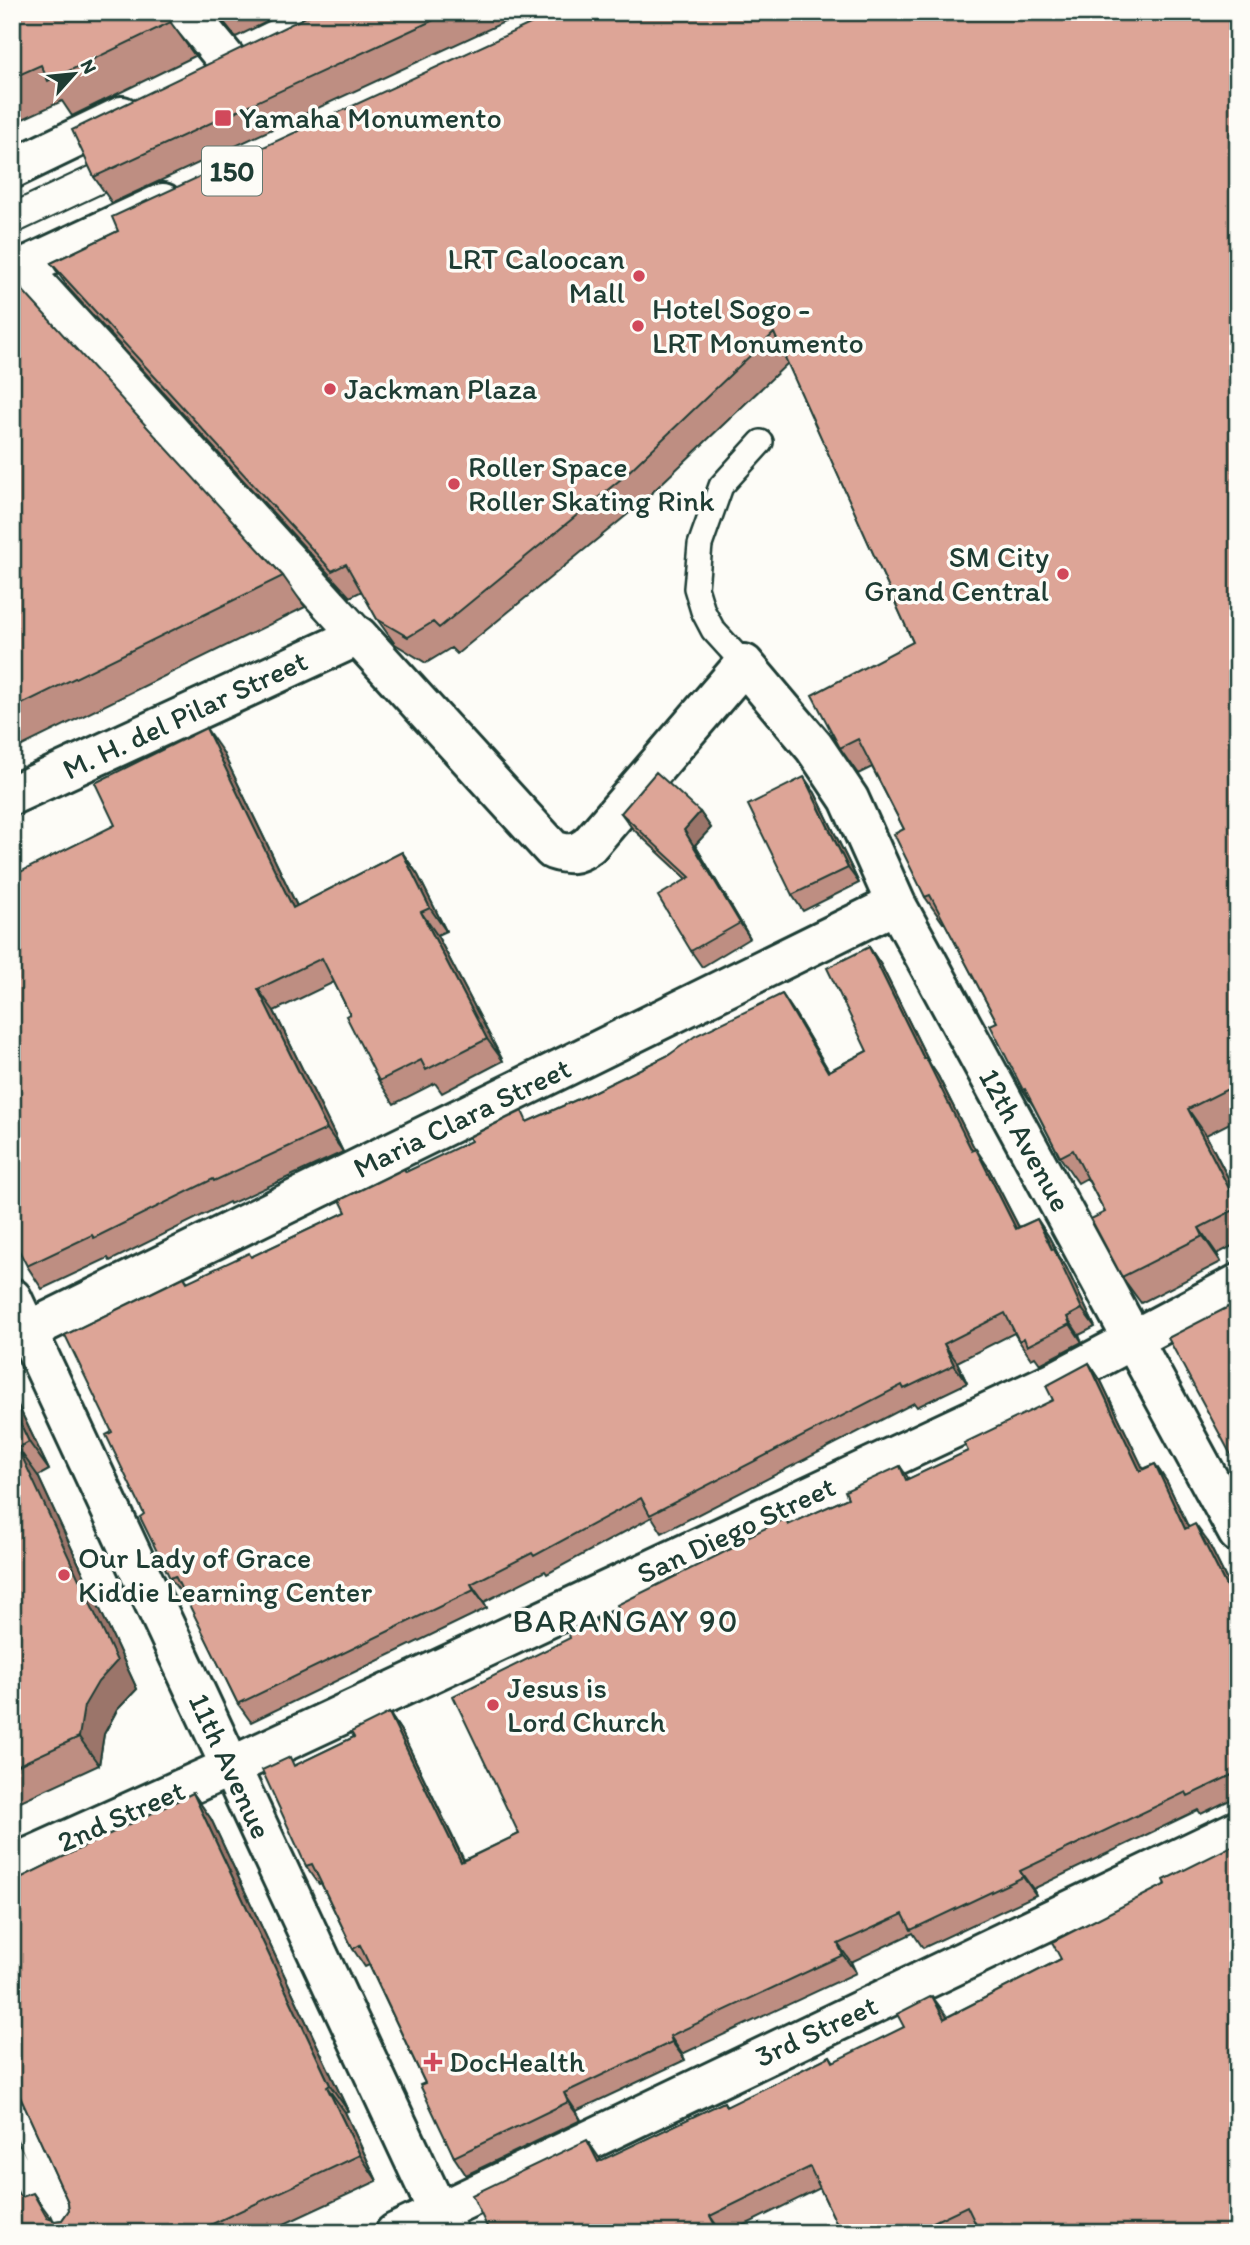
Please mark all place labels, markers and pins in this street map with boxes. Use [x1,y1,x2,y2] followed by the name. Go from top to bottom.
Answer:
[239,99,502,136] place label: Yamaha Monumento
[213,108,233,128] marker: Yamaha Monumento
[447,240,625,311] place label: LRT Caloocan Mall
[631,268,647,284] marker: LRT Caloocan Mall
[652,290,864,361] place label: Hotel Sogo - LRT Monumento
[630,318,646,334] marker: Hotel Sogo - LRT Monumento
[344,370,538,407] place label: Jackman Plaza
[322,381,338,397] marker: Jackman Plaza
[468,448,715,519] place label: Roller Space Roller Skating Rink
[446,476,462,492] marker: Roller Space Roller Skating Rink
[864,538,1050,609] place label: SM City Grand Central
[1055,566,1071,582] marker: SM City Grand Central
[78,1539,372,1610] place label: Our Lady of Grace Kiddie Learning Center
[56,1567,72,1583] marker: Our Lady of Grace Kiddie Learning Center
[507,1669,665,1740] place label: Jesus is Lord Church
[485,1697,501,1713] marker: Jesus is Lord Church
[449,2043,585,2080] place label: DocHealth
[423,2052,443,2072] marker: DocHealth

